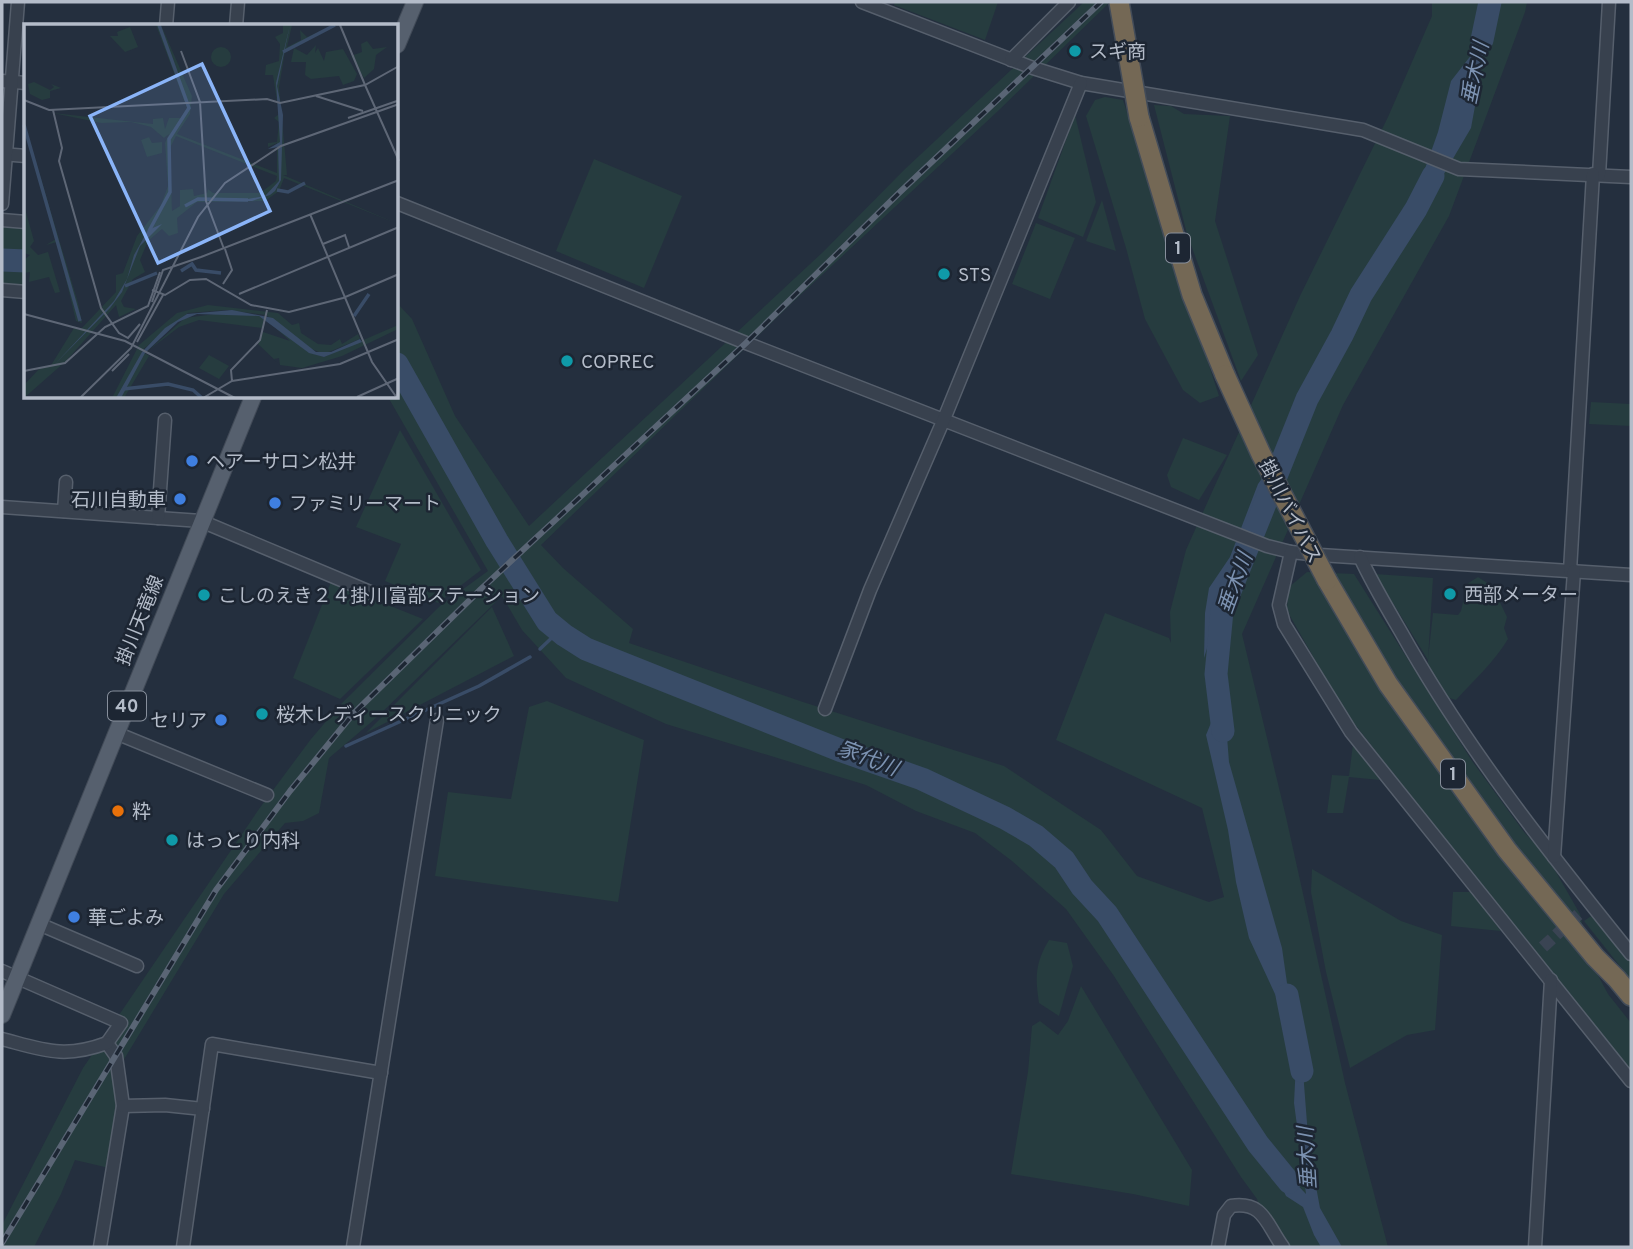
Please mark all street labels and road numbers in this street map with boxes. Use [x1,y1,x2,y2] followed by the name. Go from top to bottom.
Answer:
[1166,234,1190,262] road number: 1
[1253,456,1326,568] street label: 掛川バイパス
[112,572,170,669] street label: 掛川天竜線
[108,692,146,720] road number: 40
[1441,760,1465,788] road number: 1

